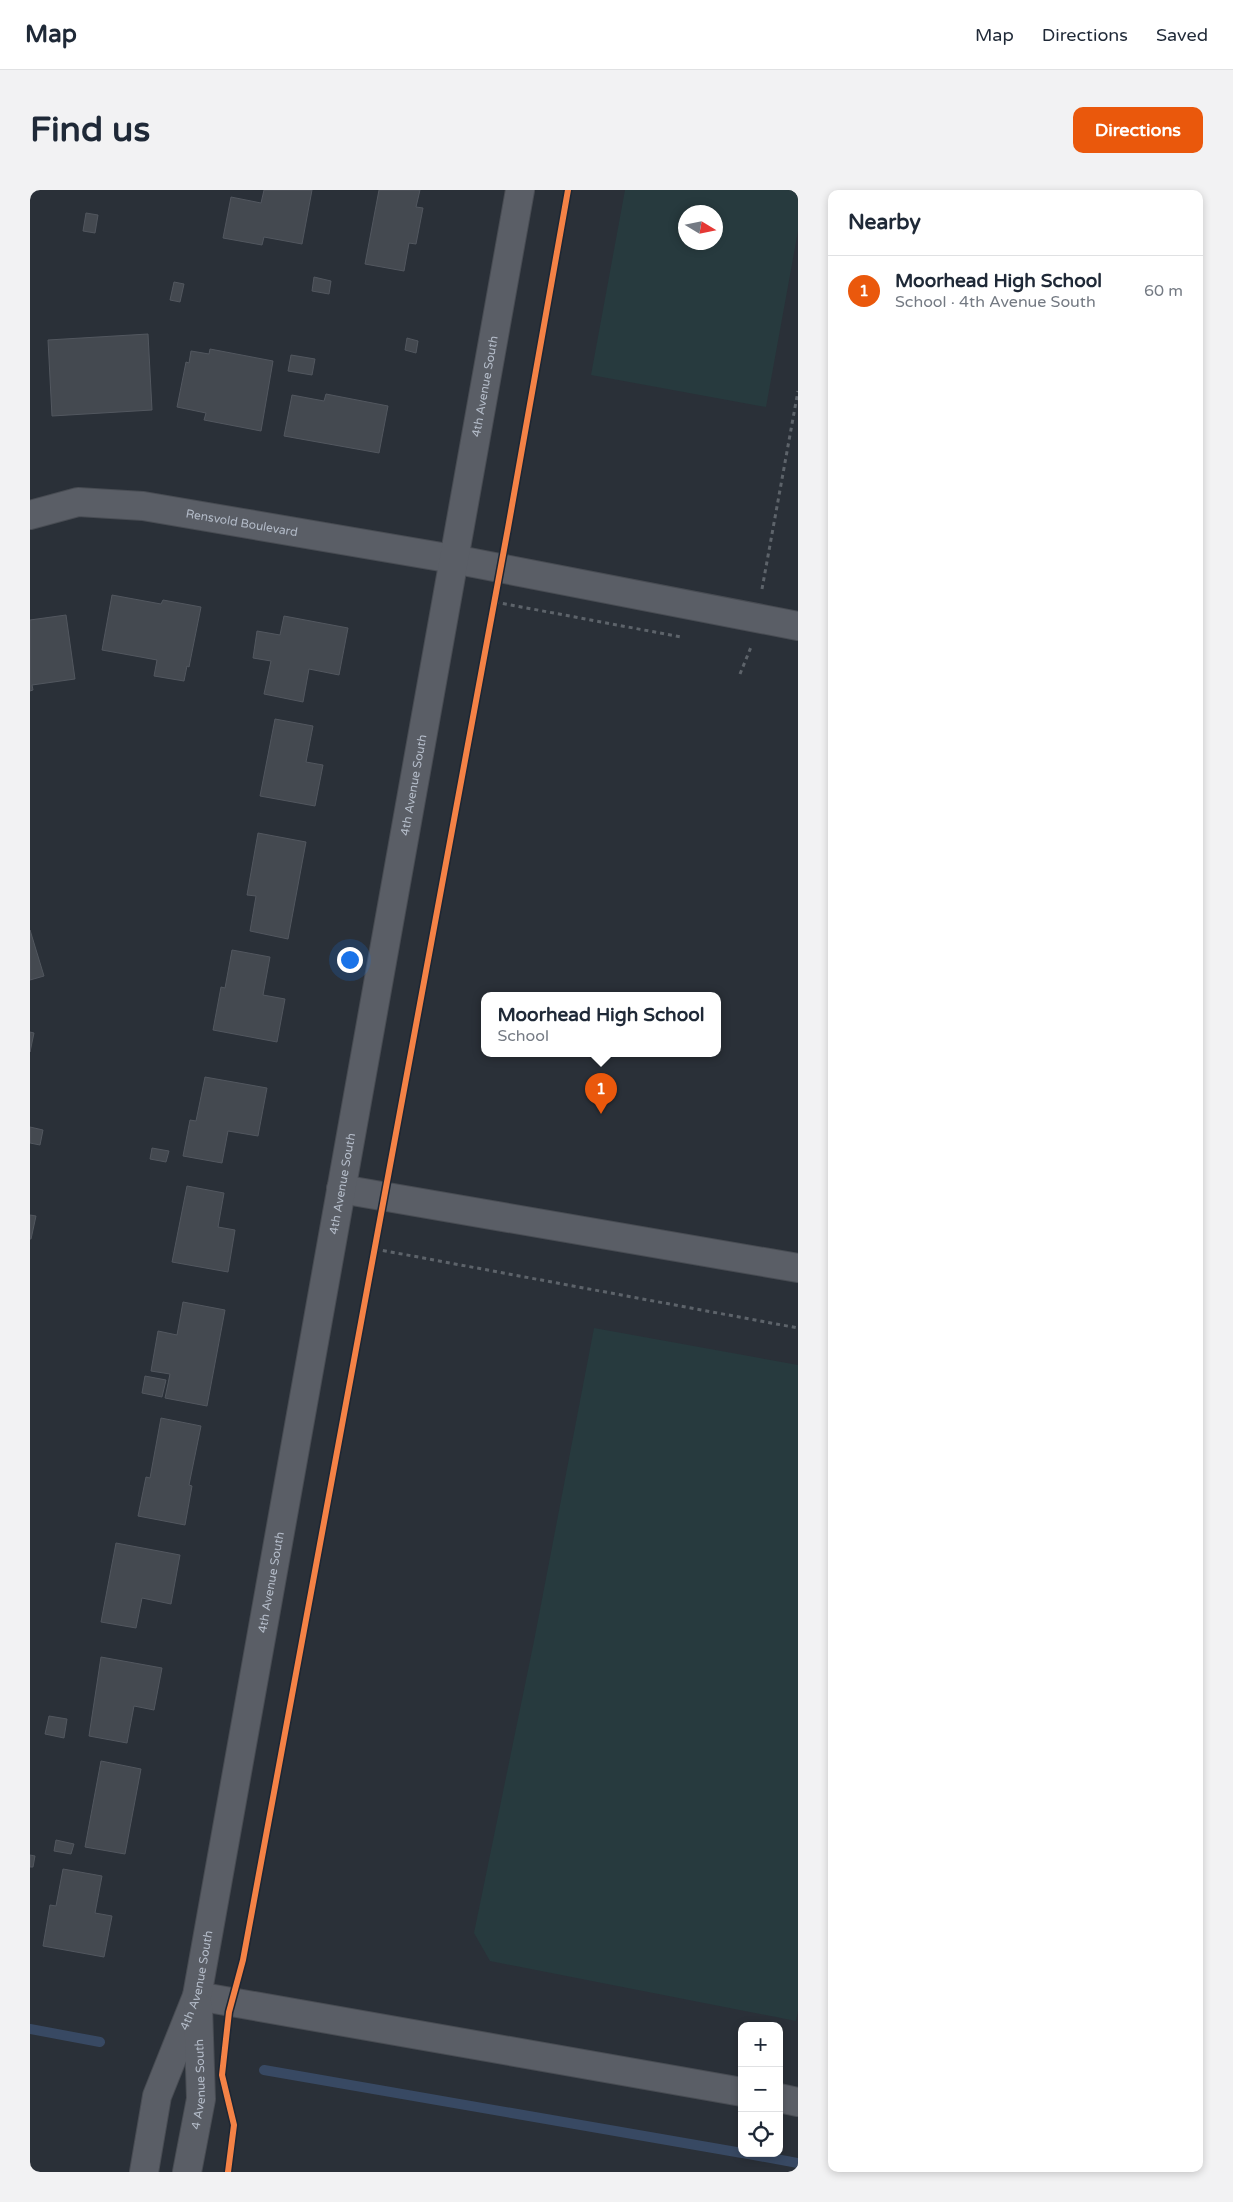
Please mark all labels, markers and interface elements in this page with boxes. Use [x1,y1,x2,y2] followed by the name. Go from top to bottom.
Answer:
[25,20,77,49] text: Map
[975,24,1014,46] text: Map
[1042,24,1128,46] text: Directions
[1156,24,1208,46] text: Saved
[1073,107,1203,153] button: Directions
[30,109,150,151] text: Find us
[678,205,723,250] north arrow
[848,210,921,235] text: Nearby
[895,270,1102,292] text: Moorhead High School
[859,281,869,301] text: 1
[1144,281,1183,301] text: 60 m
[895,292,1096,312] text: School · 4th Avenue South
[469,335,501,438] street label: 4th Avenue South
[185,506,299,539] street label: Rensvold Boulevard
[398,733,430,837] street label: 4th Avenue South
[337,947,363,973] your location
[481,992,721,1057] popup
[497,1004,705,1026] text: Moorhead High School
[497,1026,549,1046] text: School
[585,1073,617,1114] pin: 1
[326,1132,358,1235] street label: 4th Avenue South
[255,1531,287,1634] street label: 4th Avenue South
[177,1929,216,2032] street label: 4th Avenue South
[738,2022,783,2157] map controls
[738,2022,783,2067] button: +
[188,2039,208,2130] street label: 4 Avenue South
[738,2067,783,2112] button: −
[738,2112,783,2157] button: locate

